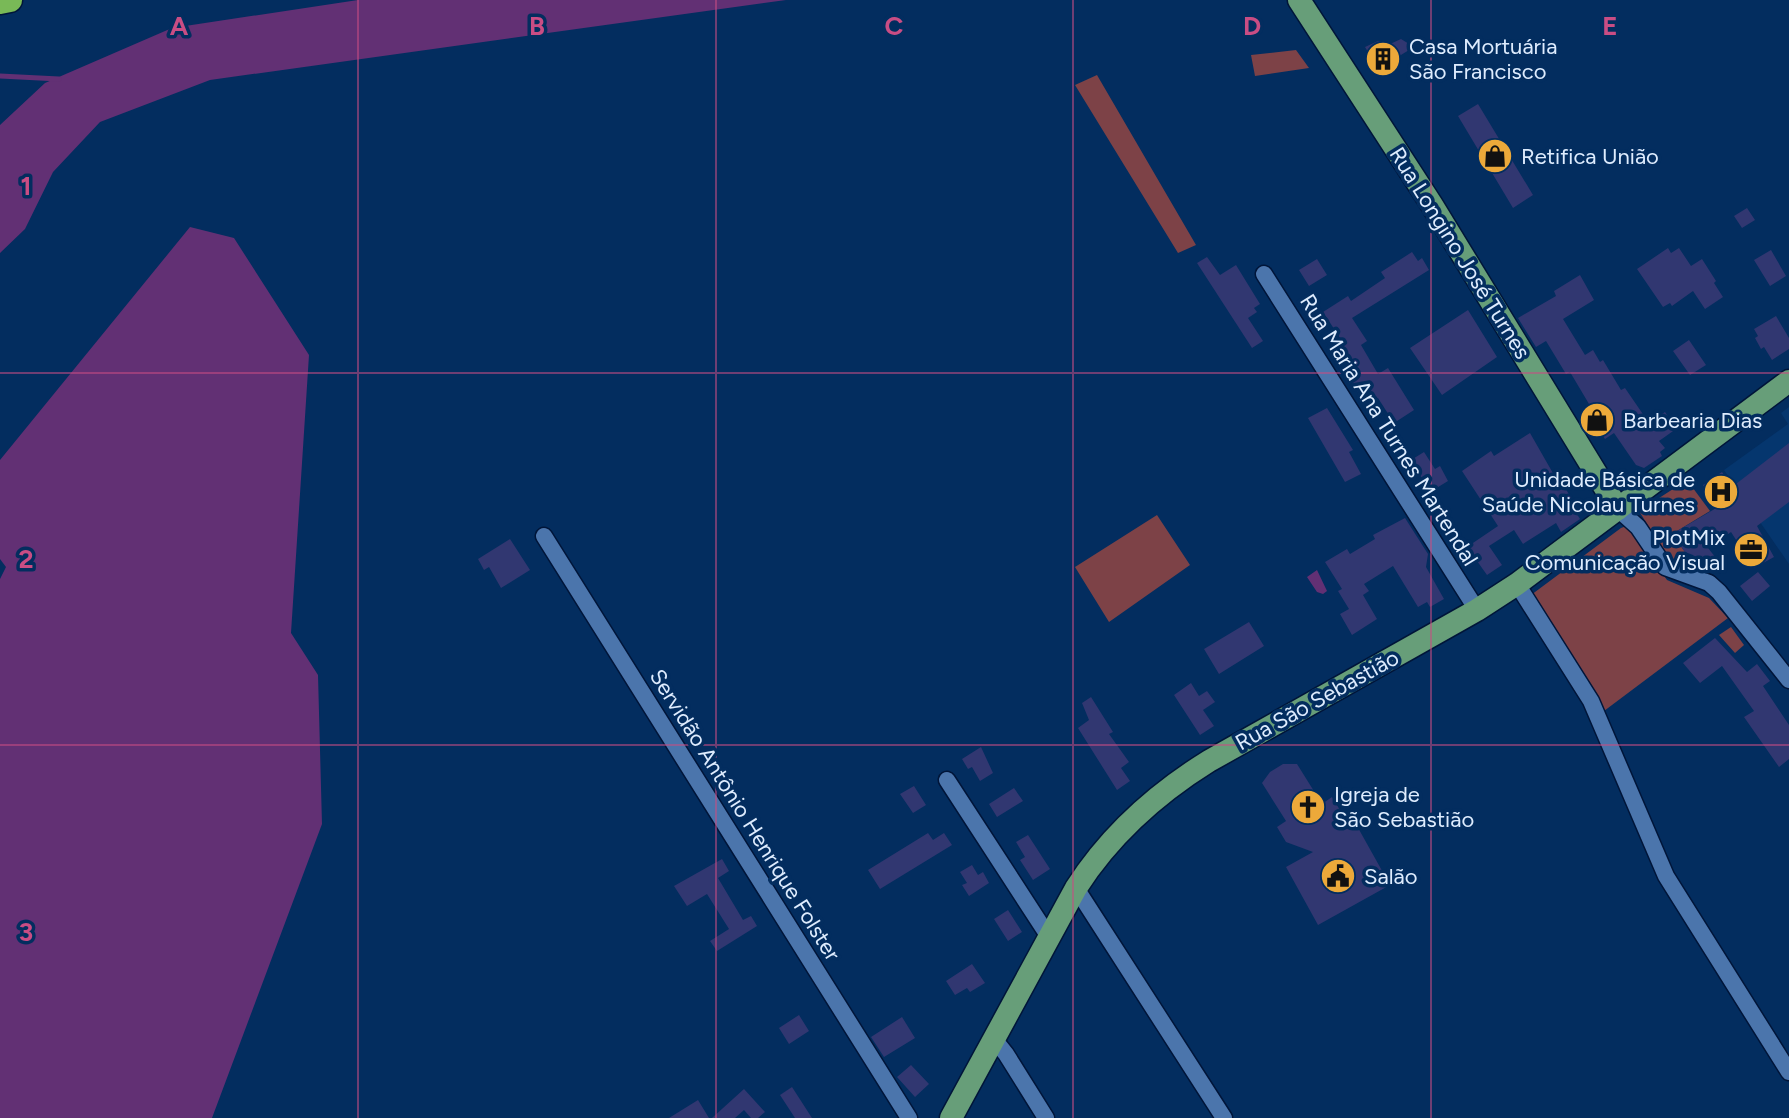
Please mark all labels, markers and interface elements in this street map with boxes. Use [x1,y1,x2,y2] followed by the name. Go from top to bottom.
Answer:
[170,10,189,42] text: A
[529,10,545,42] text: B
[885,10,904,42] text: C
[1243,10,1261,42] text: D
[1602,10,1618,42] text: E
[1409,33,1557,85] place label: Casa Mortuária São Francisco
[1364,40,1402,78] building icon: Casa Mortuária São Francisco
[1476,137,1514,175] shop icon: Retifica União
[1384,142,1536,364] street label: Rua Longino José Turnes
[1521,143,1659,170] place label: Retifica União
[21,170,31,202] text: 1
[1294,289,1484,571] street label: Rua Maria Ana Turnes Martendal
[1578,401,1616,439] shop icon: Barbearia Dias
[1623,407,1762,434] place label: Barbearia Dias
[1482,466,1695,518] place label: Unidade Básica de Saúde Nicolau Turnes
[1702,473,1740,511] hospital icon: Unidade Básica de Saúde Nicolau Turnes
[1525,524,1726,576] place label: PlotMix Comunicação Visual
[1732,531,1770,569] office icon: PlotMix Comunicação Visual
[18,543,34,575] text: 2
[1230,644,1404,756] street label: Rua São Sebastião
[644,664,846,966] street label: Servidão Antônio Henrique Folster
[1334,781,1474,833] place label: Igreja de São Sebastião
[1289,788,1327,826] church icon: Igreja de São Sebastião
[1319,857,1357,895] public building icon: Salão
[1364,863,1418,890] place label: Salão
[19,916,33,948] text: 3

